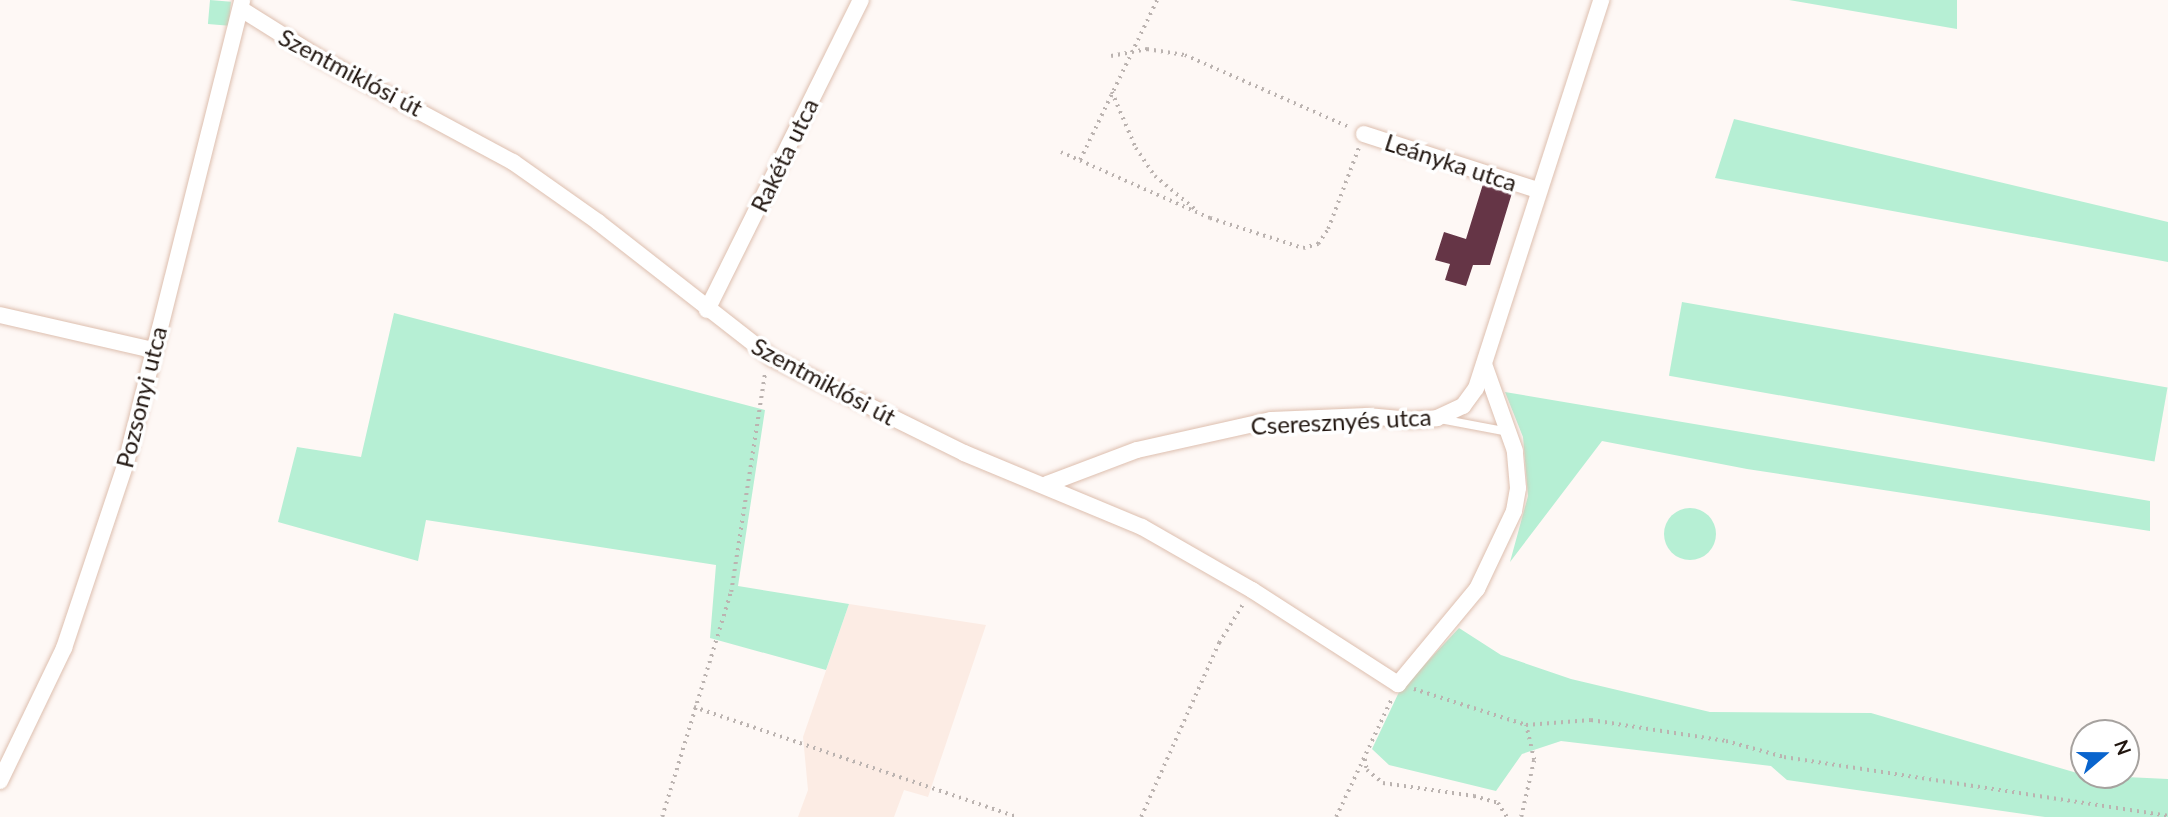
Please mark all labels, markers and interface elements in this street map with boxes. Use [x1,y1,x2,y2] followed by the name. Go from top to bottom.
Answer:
[274,22,428,122] street label: Szentmiklósi út
[744,93,824,217] street label: Rakéta utca
[1381,127,1521,197] street label: Leányka utca
[110,323,172,471] street label: Pozsonyi utca
[747,331,901,431] street label: Szentmiklósi út
[1250,402,1432,440] street label: Cseresznyés utca
[2070,719,2140,789] north arrow
[2110,737,2137,758] text: N

